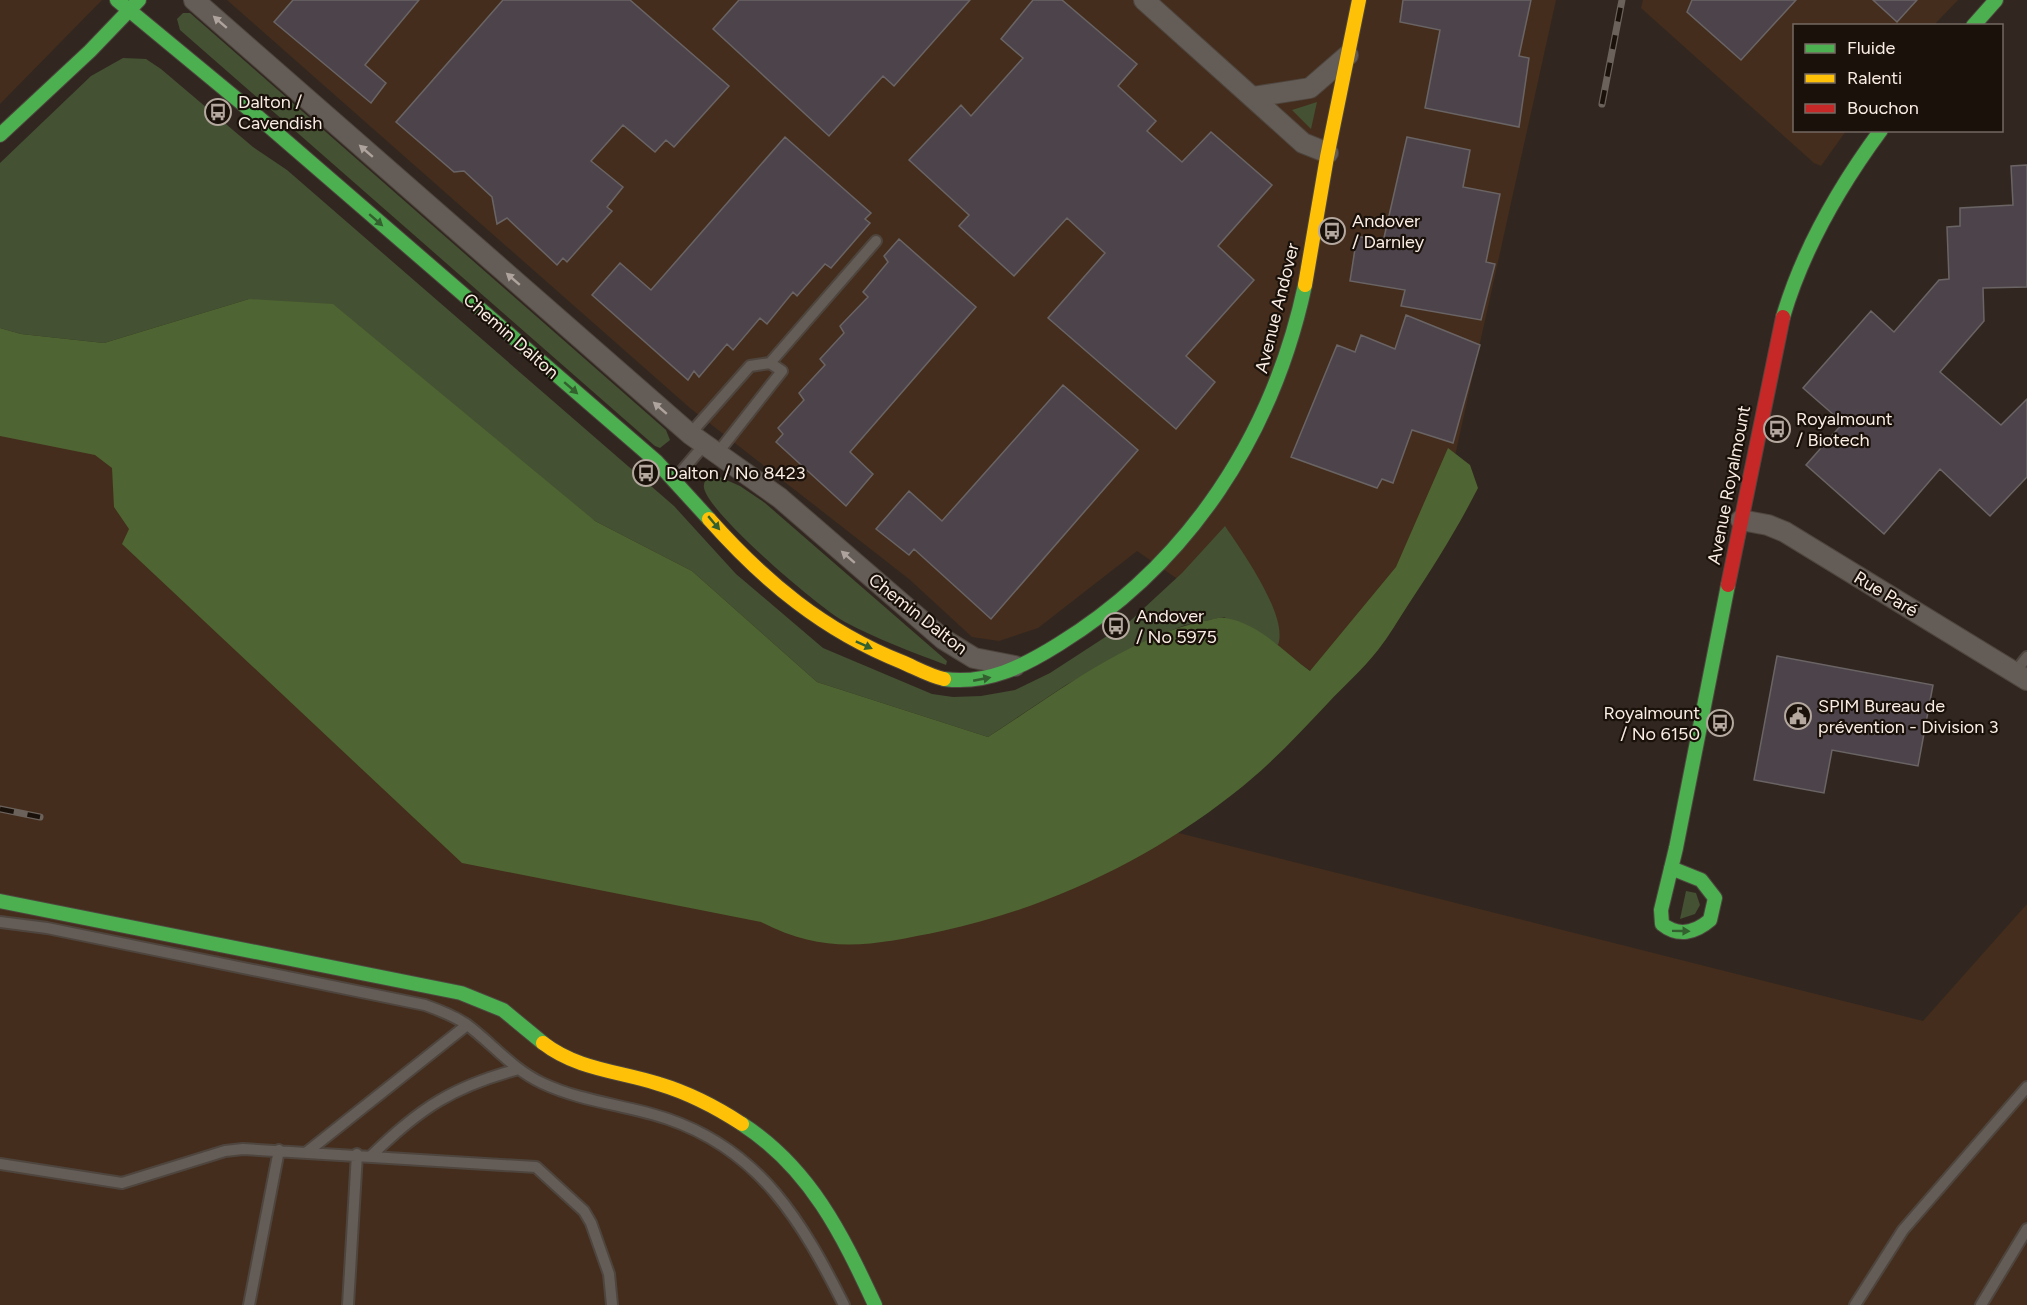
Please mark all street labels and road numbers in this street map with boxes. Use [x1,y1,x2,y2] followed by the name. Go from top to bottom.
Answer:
[1250,241,1304,375] street label: Avenue Andover
[459,288,563,384] street label: Chemin Dalton
[1703,403,1755,567] street label: Avenue Royalmount
[1850,566,1922,622] street label: Rue Paré
[864,569,972,659] street label: Chemin Dalton

